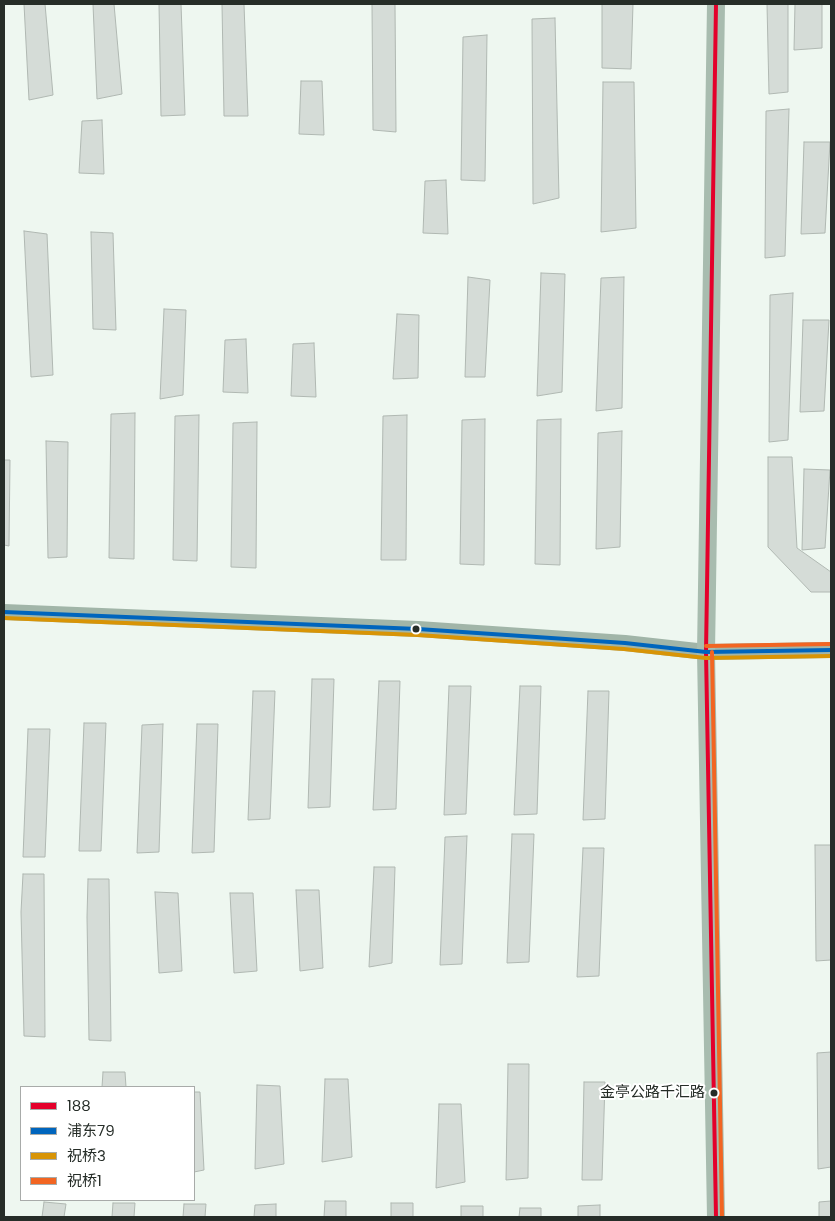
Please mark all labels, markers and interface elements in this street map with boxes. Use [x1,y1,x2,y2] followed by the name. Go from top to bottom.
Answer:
[411,624,421,634] unlabelled marker
[600,1084,705,1102] place label: 金亭公路千汇路
[20,1086,195,1201] legend
[709,1088,719,1098] marker: 金亭公路千汇路
[67,1095,91,1116] text: 188
[67,1120,115,1141] text: 浦东79
[67,1145,106,1166] text: 祝桥3
[67,1170,102,1191] text: 祝桥1

